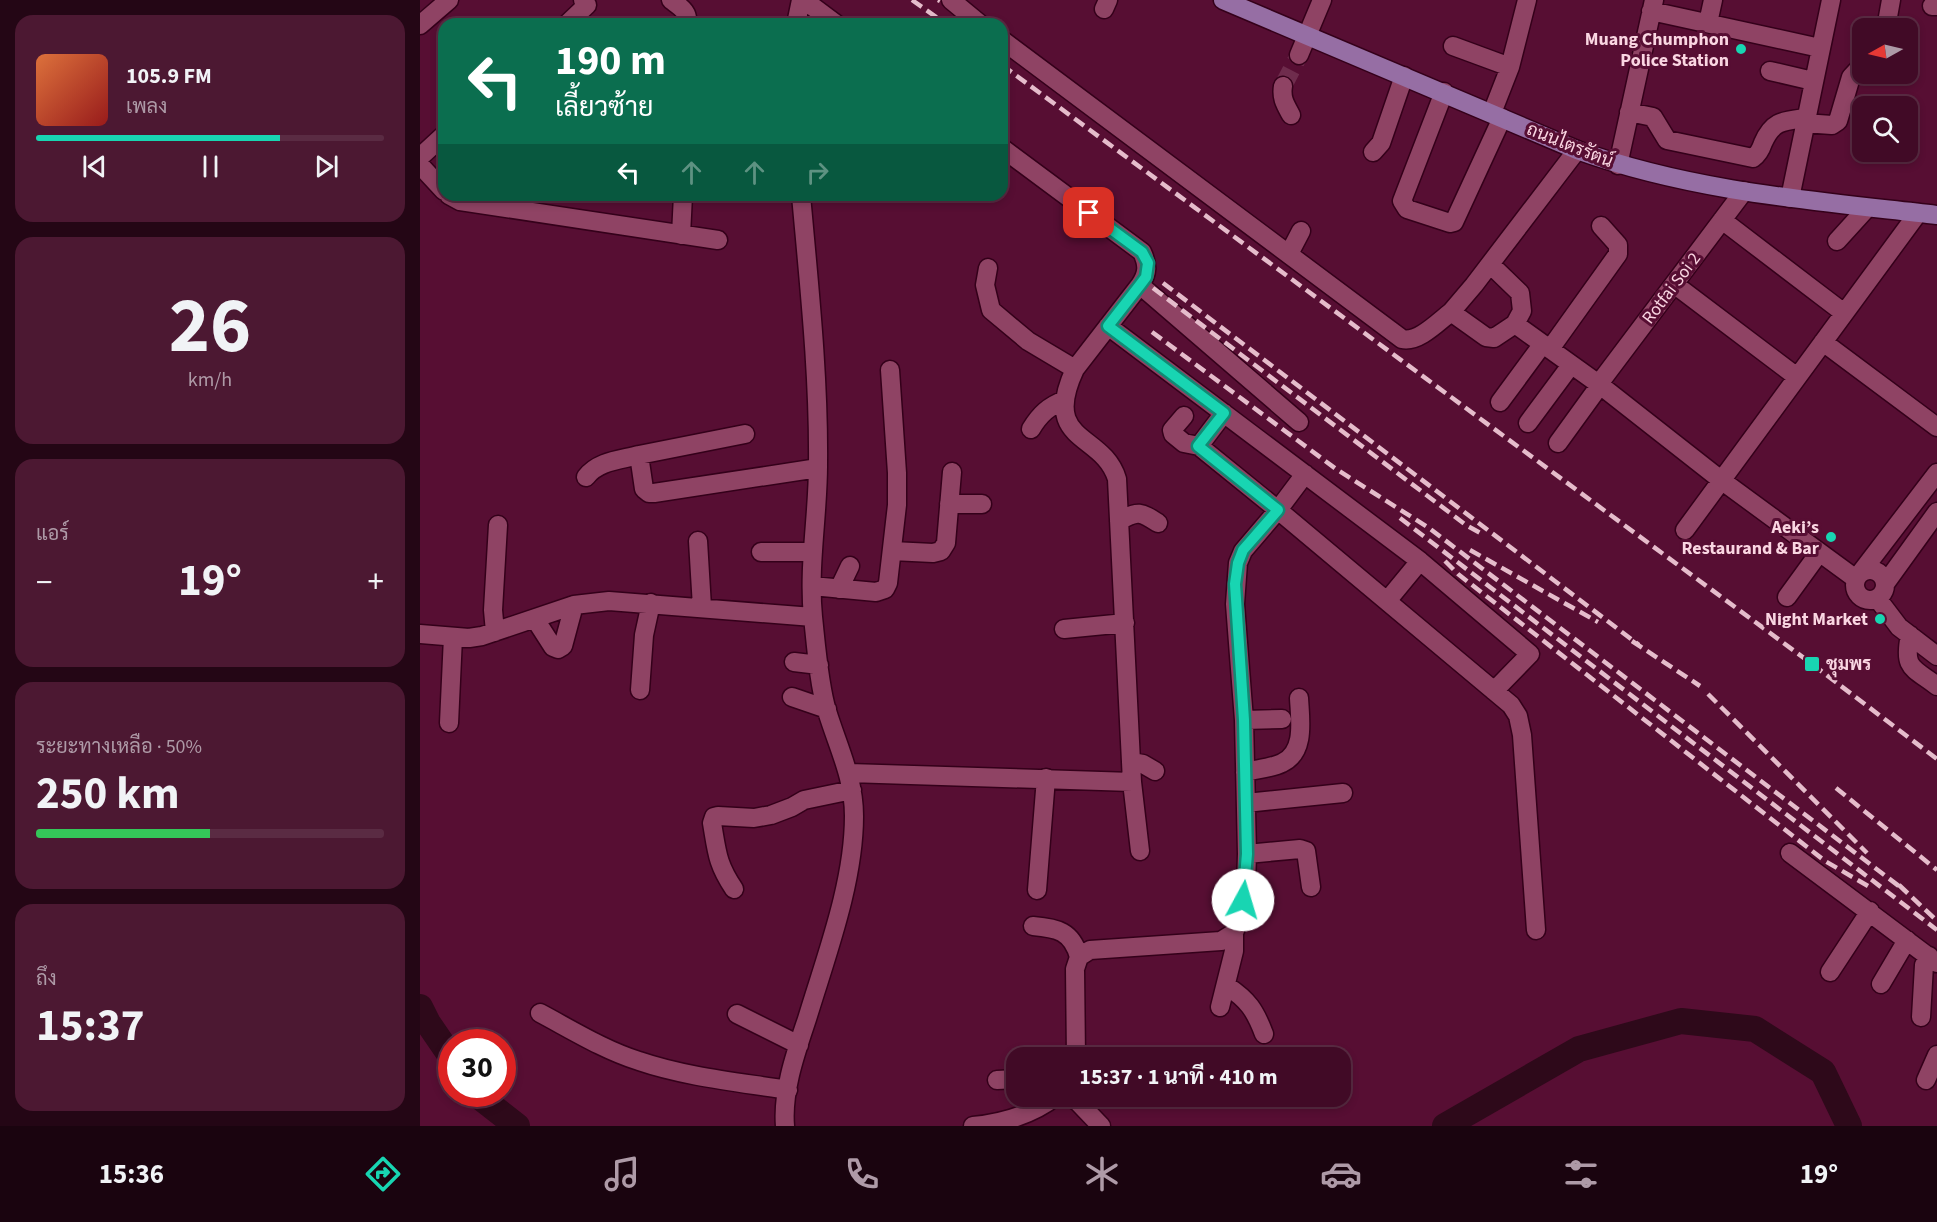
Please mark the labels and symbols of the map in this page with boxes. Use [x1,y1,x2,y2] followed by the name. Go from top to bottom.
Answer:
[1852,18,1918,84] north arrow
[1585,27,1729,73] place label: Muang Chumphon Police Station
[1734,42,1748,56] marker: Muang Chumphon Police Station
[1523,116,1617,174] street label: ถนนไตรรัตน์
[1063,187,1114,238] pin
[1636,247,1707,329] street label: Rotfai Soi 2
[1681,515,1820,561] place label: Aeki’s Restaurand & Bar
[1824,530,1838,544] marker: Aeki’s Restaurand & Bar
[1765,607,1868,632] place label: Night Market
[1873,612,1887,626] marker: Night Market
[1826,652,1871,678] place label: ชุมพร
[1803,655,1821,673] marker: ชุมพร
[1211,868,1275,932] position arrow
[438,1029,516,1107] speed limit sign: 30

